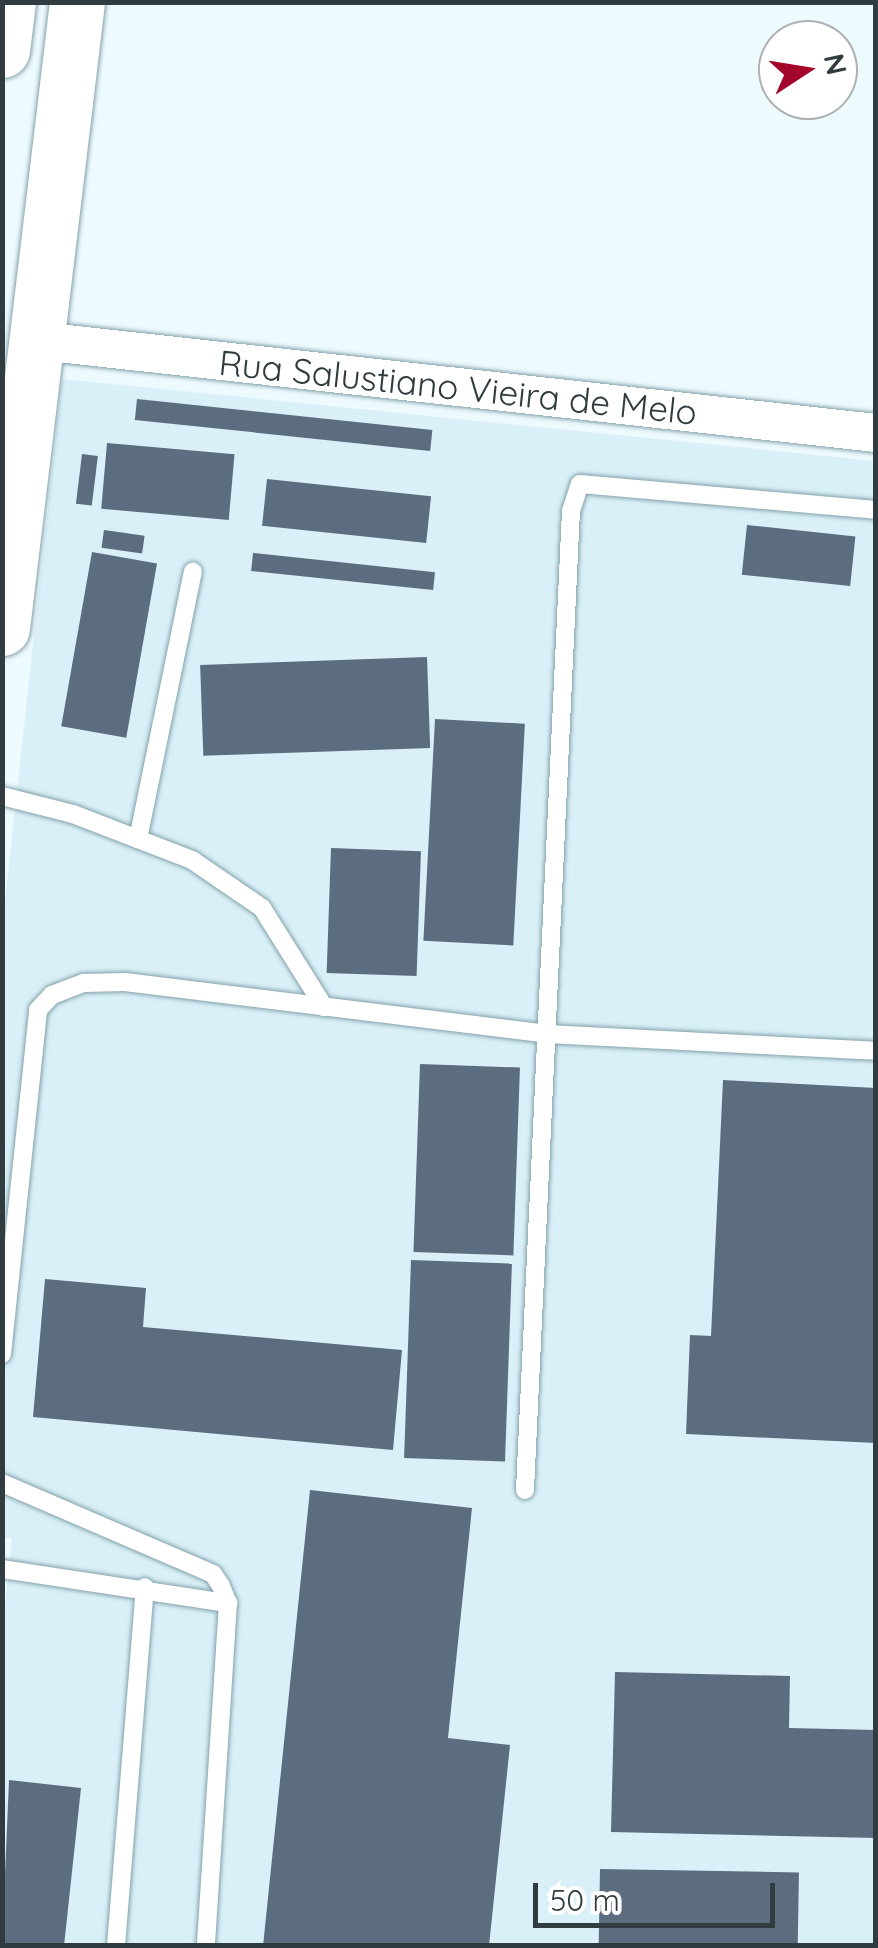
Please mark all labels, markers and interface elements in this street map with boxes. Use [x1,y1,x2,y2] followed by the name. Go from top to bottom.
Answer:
[758,20,858,120] north arrow
[817,50,855,78] text: N
[217,341,699,433] street label: Rua Salustiano Vieira de Melo
[538,1863,780,1925] scale bar
[550,1881,620,1919] text: 50 m

